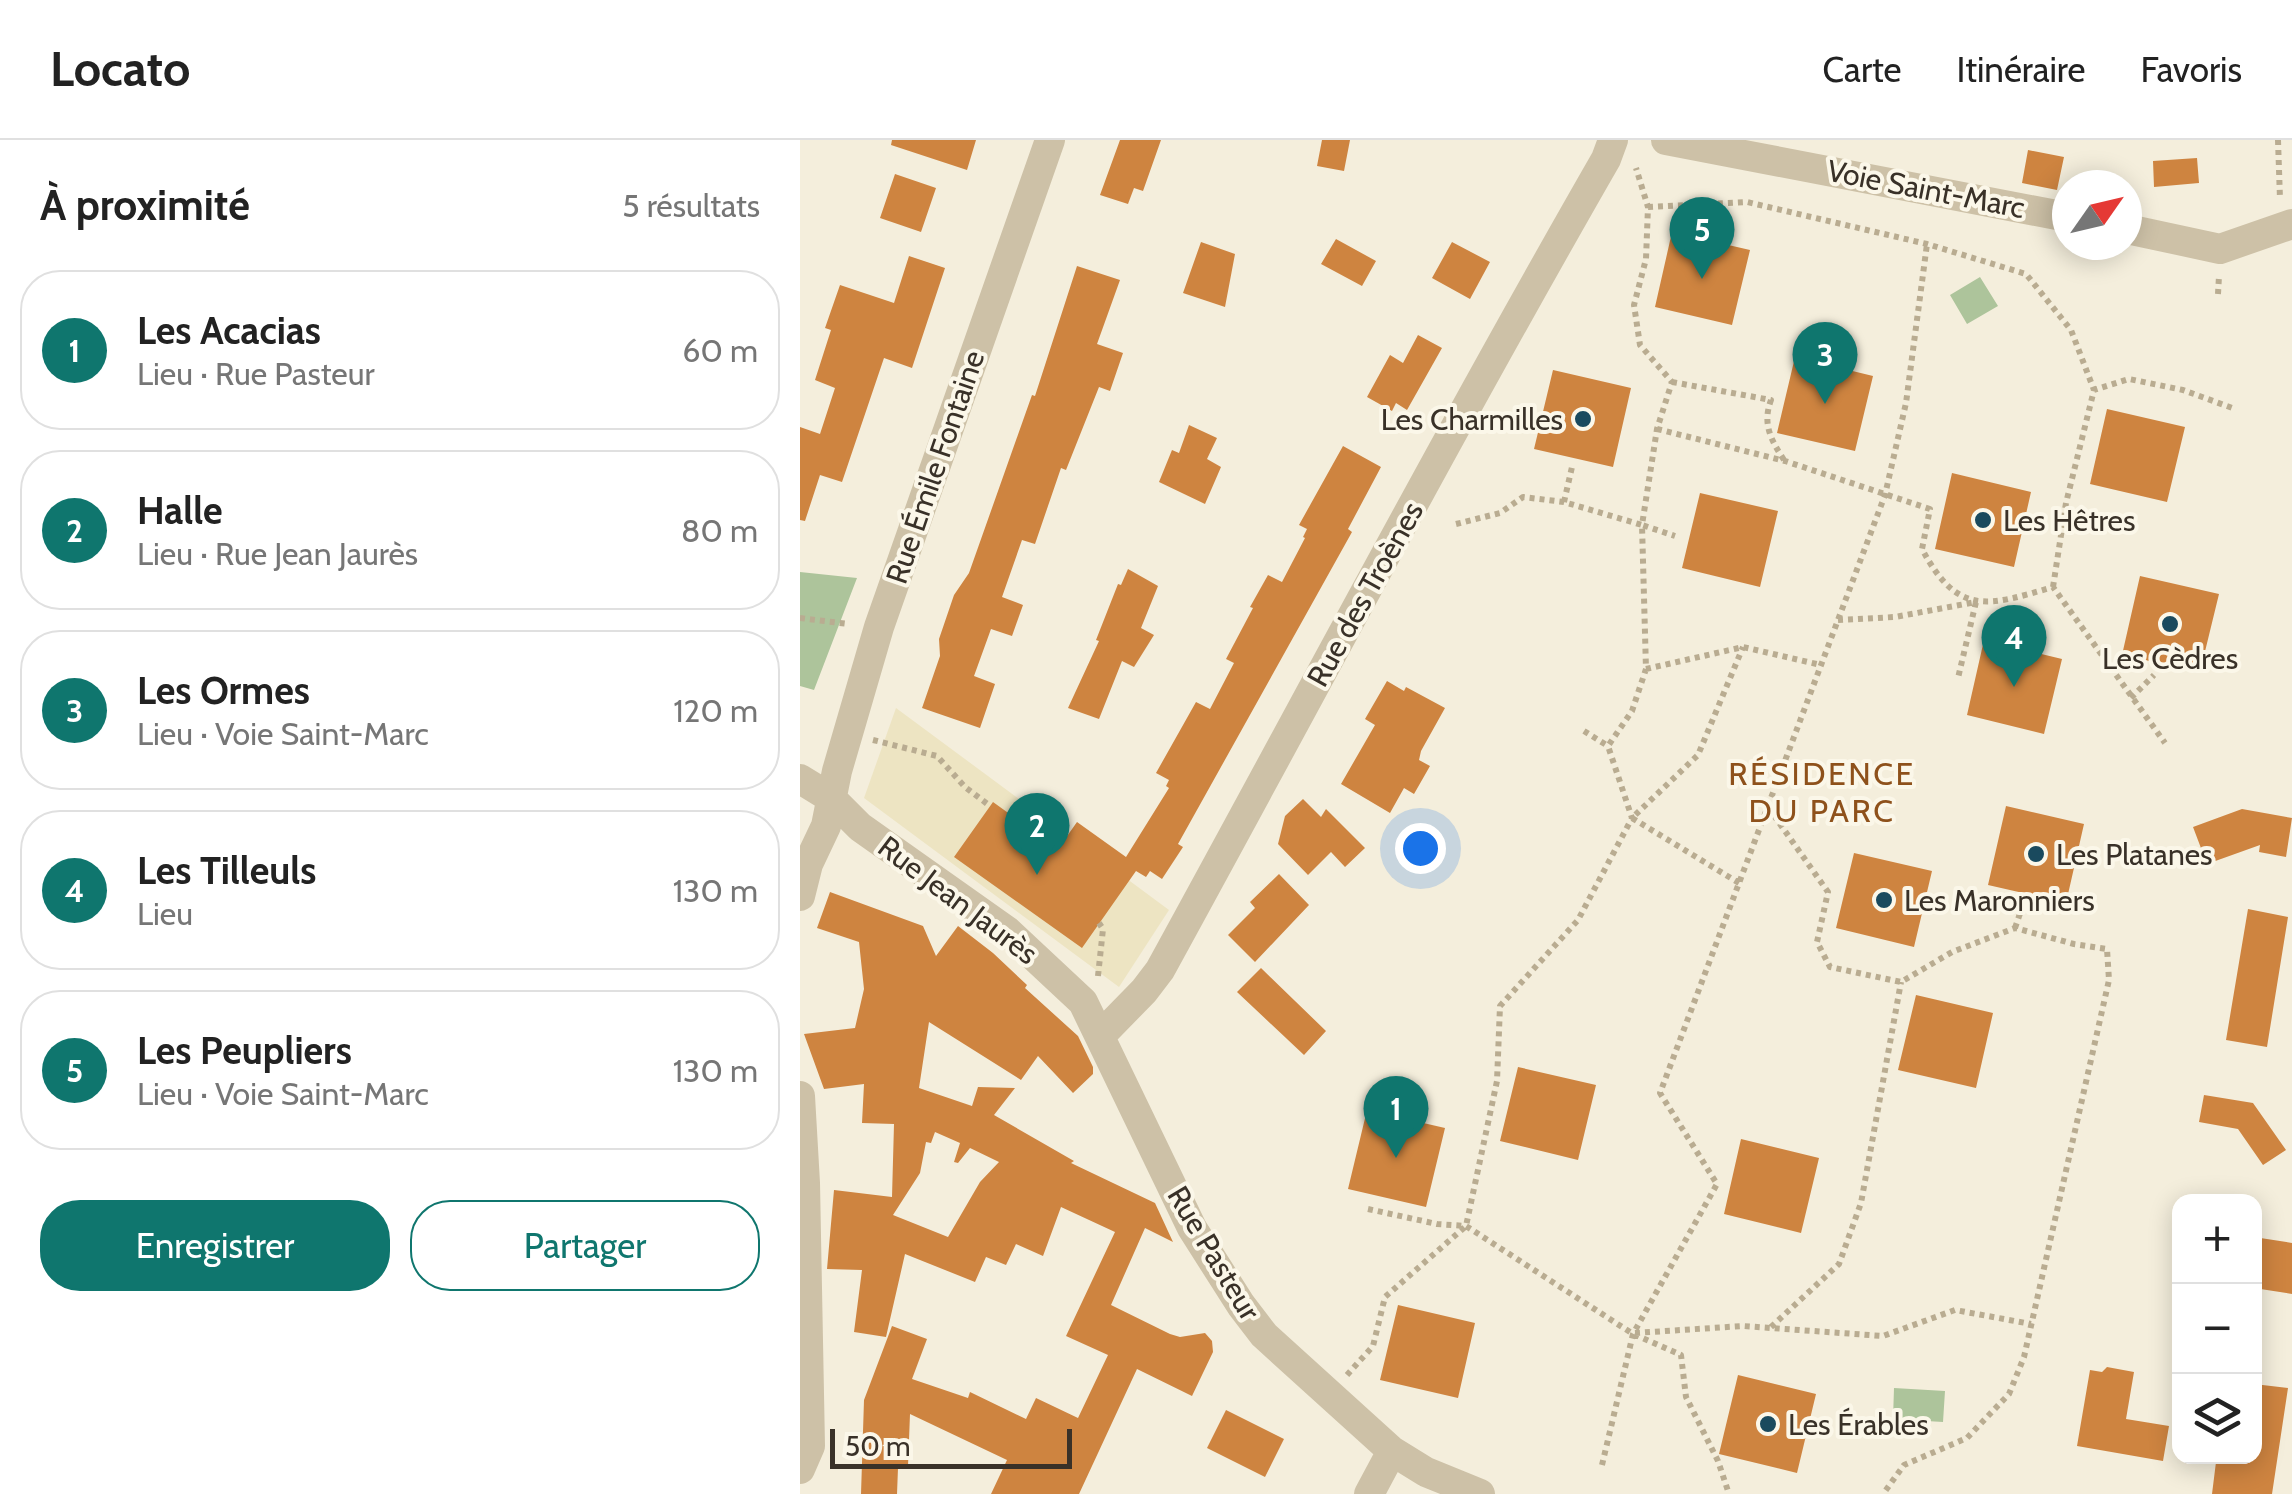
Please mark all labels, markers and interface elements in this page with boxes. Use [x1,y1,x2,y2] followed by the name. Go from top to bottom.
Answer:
[50,40,190,98] text: Locato
[1823,48,1902,91] text: Carte
[1957,48,2085,91] text: Itinéraire
[2140,48,2242,91] text: Favoris
[1824,152,2028,226] street label: Voie Saint-Marc
[2052,170,2142,260] north arrow
[40,179,250,231] text: À proximité
[622,186,760,225] text: 5 résultats
[1670,196,1734,279] pin: 5
[137,307,321,354] text: Les Acacias
[1792,322,1858,404] pin: 3
[69,331,80,370] text: 1
[682,331,758,370] text: 60 m
[878,346,992,588] street label: Rue Émile Fontaine
[137,354,375,393] text: Lieu · Rue Pasteur
[1381,401,1563,438] place label: Les Charmilles
[1572,408,1594,430] marker: Les Charmilles
[137,487,223,534] text: Halle
[1299,495,1431,693] street label: Rue des Troènes
[2003,502,2135,539] place label: Les Hêtres
[1972,509,1994,531] marker: Les Hêtres
[66,511,83,550] text: 2
[681,511,758,550] text: 80 m
[137,534,418,573] text: Lieu · Rue Jean Jaurès
[1982,604,2046,687] pin: 4
[2159,613,2181,635] marker: Les Cèdres
[2102,640,2238,677] place label: Les Cèdres
[137,667,310,714] text: Les Ormes
[66,691,83,730] text: 3
[673,691,758,730] text: 120 m
[137,714,429,753] text: Lieu · Voie Saint-Marc
[1728,754,1916,830] district label: RÉSIDENCE DU PARC
[1004,792,1070,875] pin: 2
[1395,823,1446,874] your location
[871,828,1045,972] street label: Rue Jean Jaurès
[2056,836,2213,873] place label: Les Platanes
[2025,843,2047,865] marker: Les Platanes
[137,847,316,894] text: Les Tilleuls
[65,871,84,910] text: 4
[673,871,758,910] text: 130 m
[1904,882,2095,919] place label: Les Maronniers
[1873,889,1895,911] marker: Les Maronniers
[137,894,193,933] text: Lieu
[137,1027,352,1074] text: Les Peupliers
[66,1051,83,1090] text: 5
[673,1051,758,1090] text: 130 m
[137,1074,429,1113] text: Lieu · Voie Saint-Marc
[1364,1076,1428,1158] pin: 1
[1160,1179,1269,1327] street label: Rue Pasteur
[2172,1194,2262,1464] map controls
[2172,1194,2262,1284] button: +
[40,1200,390,1291] button: Enregistrer
[410,1200,760,1291] button: Partager
[2172,1284,2262,1374] button: −
[2172,1374,2262,1464] button: layers
[1788,1406,1929,1443] place label: Les Érables
[1757,1413,1779,1435] marker: Les Érables
[830,1424,1072,1468] scale bar
[845,1429,911,1463] text: 50 m

